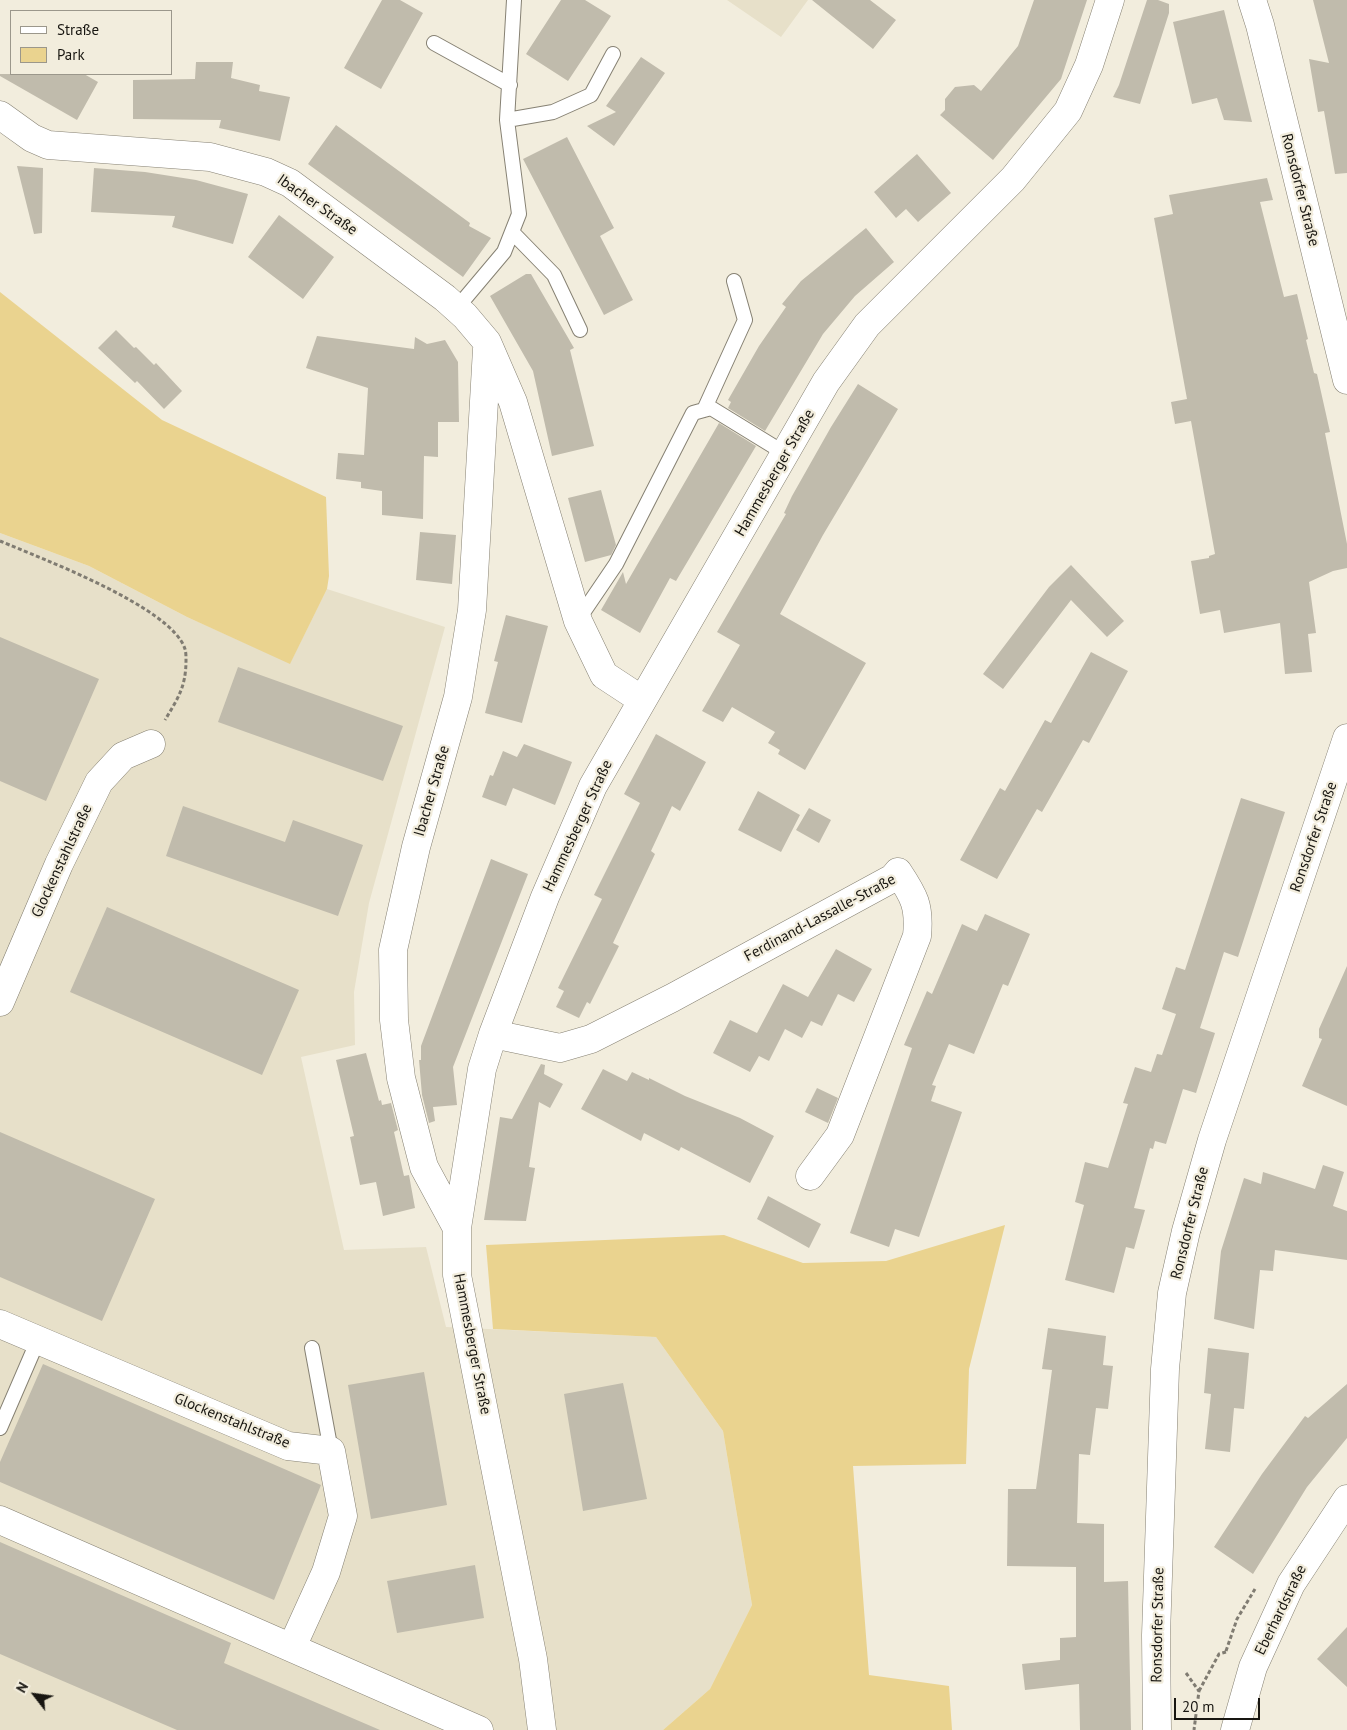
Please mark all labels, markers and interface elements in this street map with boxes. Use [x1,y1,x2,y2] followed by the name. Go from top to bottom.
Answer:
[10,10,172,75] legend
[57,20,99,39] text: Straße
[57,45,85,64] text: Park
[1277,132,1323,248] street label: Ronsdorfer Straße
[273,171,361,239] street label: Ibacher Straße
[731,406,819,540] street label: Hammesberger Straße
[410,743,454,839] street label: Ibacher Straße
[540,757,616,895] street label: Hammesberger Straße
[1287,780,1341,894] street label: Ronsdorfer Straße
[28,801,96,921] street label: Glockenstahlstraße
[741,870,899,966] street label: Ferdinand-Lassalle-Straße
[1167,1165,1213,1281] street label: Ronsdorfer Straße
[449,1272,495,1416] street label: Hammesberger Straße
[172,1390,292,1452] street label: Glockenstahlstraße
[1251,1562,1311,1658] street label: Eberhardstraße
[1148,1567,1168,1683] street label: Ronsdorfer Straße
[10,1670,60,1720] north arrow
[12,1679,32,1696] text: N
[1177,1688,1263,1720] scale bar
[1182,1697,1215,1716] text: 20 m

